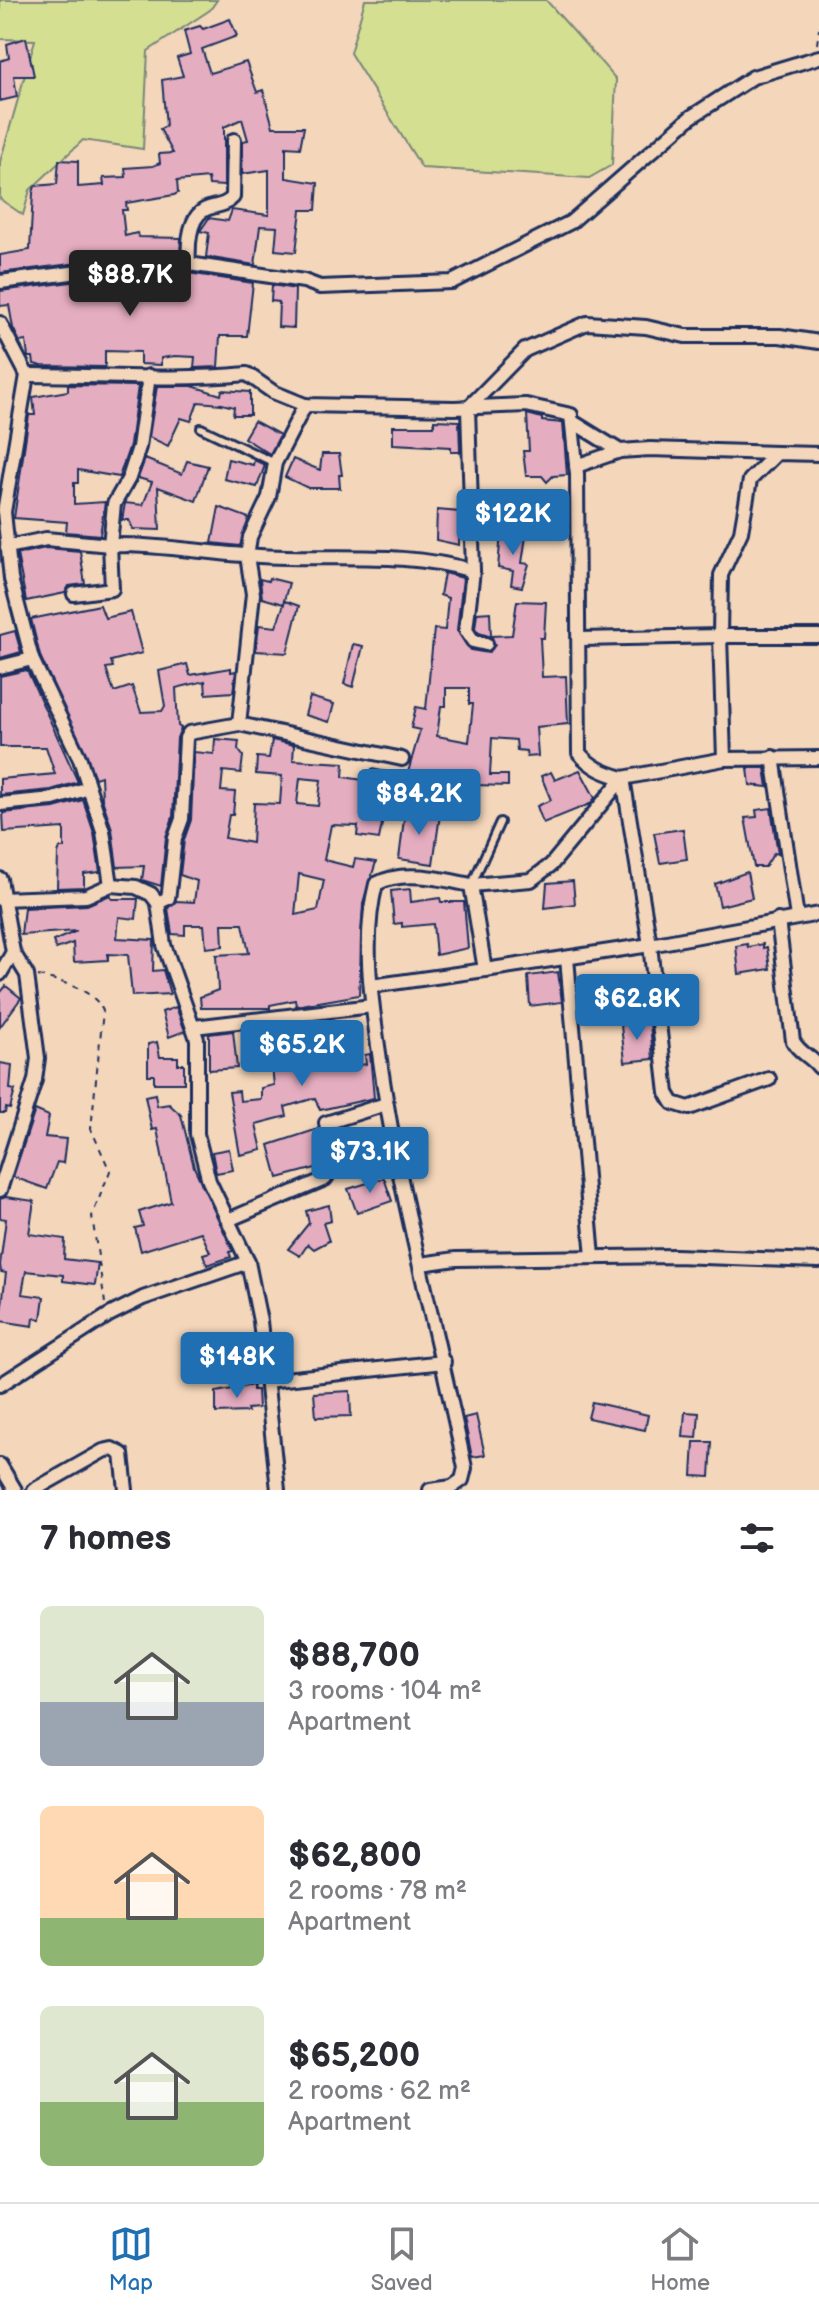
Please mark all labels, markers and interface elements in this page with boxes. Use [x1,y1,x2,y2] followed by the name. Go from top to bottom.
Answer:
[65,250,195,318] pin: $88.7K
[87,260,173,291] text: $88.7K
[457,489,569,557] pin: $122K
[475,499,551,530] text: $122K
[354,769,484,837] pin: $84.2K
[375,779,463,810] text: $84.2K
[572,974,702,1042] pin: $62.8K
[593,984,681,1015] text: $62.8K
[237,1020,367,1088] pin: $65.2K
[259,1030,345,1061] text: $65.2K
[305,1127,435,1195] pin: $73.1K
[329,1137,411,1168] text: $73.1K
[181,1332,293,1400] pin: $148K
[199,1342,275,1373] text: $148K
[735,1516,779,1560] icon: filters
[40,1518,171,1559] text: 7 homes
[288,1635,420,1676] text: $88,700
[104,1638,200,1734] icon: home
[288,1676,482,1707] text: 3 rooms · 104 m²
[288,1707,411,1738] text: Apartment
[288,1835,422,1876] text: $62,800
[104,1838,200,1934] icon: home
[288,1876,467,1907] text: 2 rooms · 78 m²
[288,1907,411,1938] text: Apartment
[288,2035,420,2076] text: $65,200
[104,2038,200,2134] icon: home
[288,2076,471,2107] text: 2 rooms · 62 m²
[288,2107,411,2138] text: Apartment
[109,2222,153,2297] tab: Map
[371,2222,433,2297] tab: Saved
[650,2222,710,2297] tab: Home

